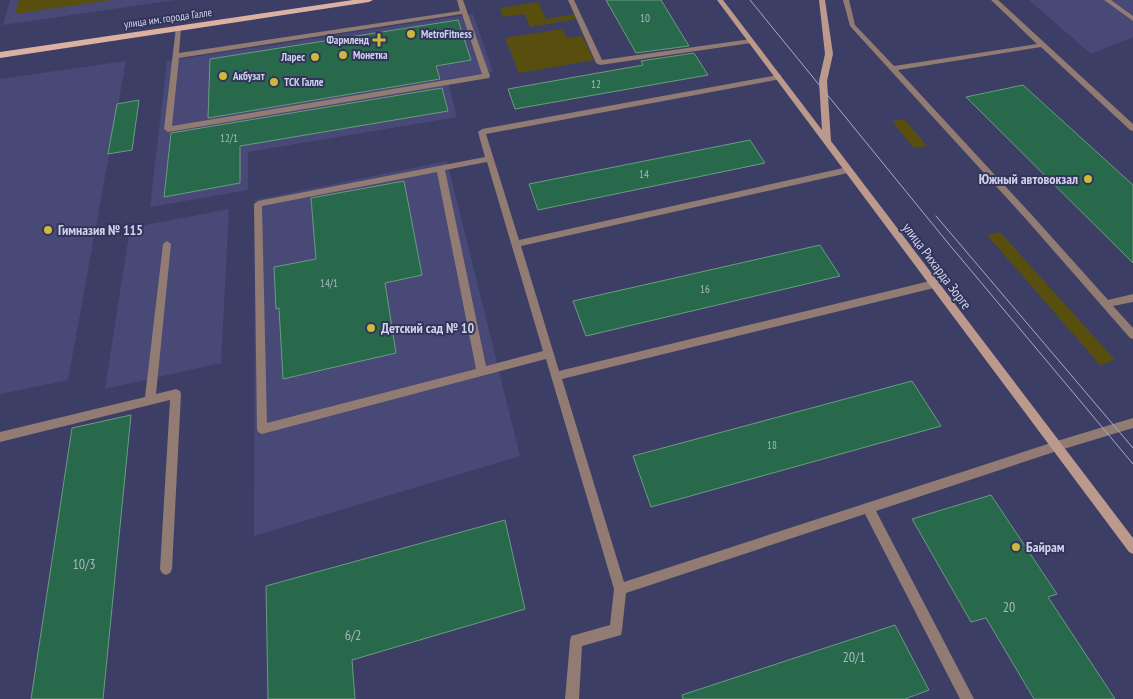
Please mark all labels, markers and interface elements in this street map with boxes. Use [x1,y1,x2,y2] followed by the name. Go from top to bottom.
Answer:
[123,5,213,31] street label: улица им. города Галле
[640,11,650,25] house number: 10
[421,27,472,41] place label: MetroFitness
[405,28,417,40] marker: MetroFitness
[326,33,370,47] place label: Фармленд
[373,34,385,46] marker: Фармленд
[353,48,388,62] place label: Монетка
[337,49,349,61] marker: Монетка
[280,50,305,64] place label: Ларес
[309,51,321,63] marker: Ларес
[232,69,265,83] place label: Акбузат
[217,70,229,82] marker: Акбузат
[284,75,324,89] place label: ТСК Галле
[268,76,280,88] marker: ТСК Галле
[591,77,601,91] house number: 12
[220,131,238,145] house number: 12/1
[639,167,649,181] house number: 14
[979,170,1078,188] place label: Южный автовокзал
[1082,173,1094,185] marker: Южный автовокзал
[899,219,976,313] street label: улица Рихарда Зорге
[58,221,143,239] place label: Гимназия № 115
[42,224,54,236] marker: Гимназия № 115
[320,276,338,290] house number: 14/1
[700,282,710,296] house number: 16
[381,319,475,337] place label: Детский сад № 10
[365,322,377,334] marker: Детский сад № 10
[767,438,777,452] house number: 18
[1026,538,1065,556] place label: Байрам
[1010,541,1022,553] marker: Байрам
[72,555,96,573] house number: 10/3
[1003,598,1015,616] house number: 20
[345,626,361,644] house number: 6/2
[842,648,866,666] house number: 20/1

